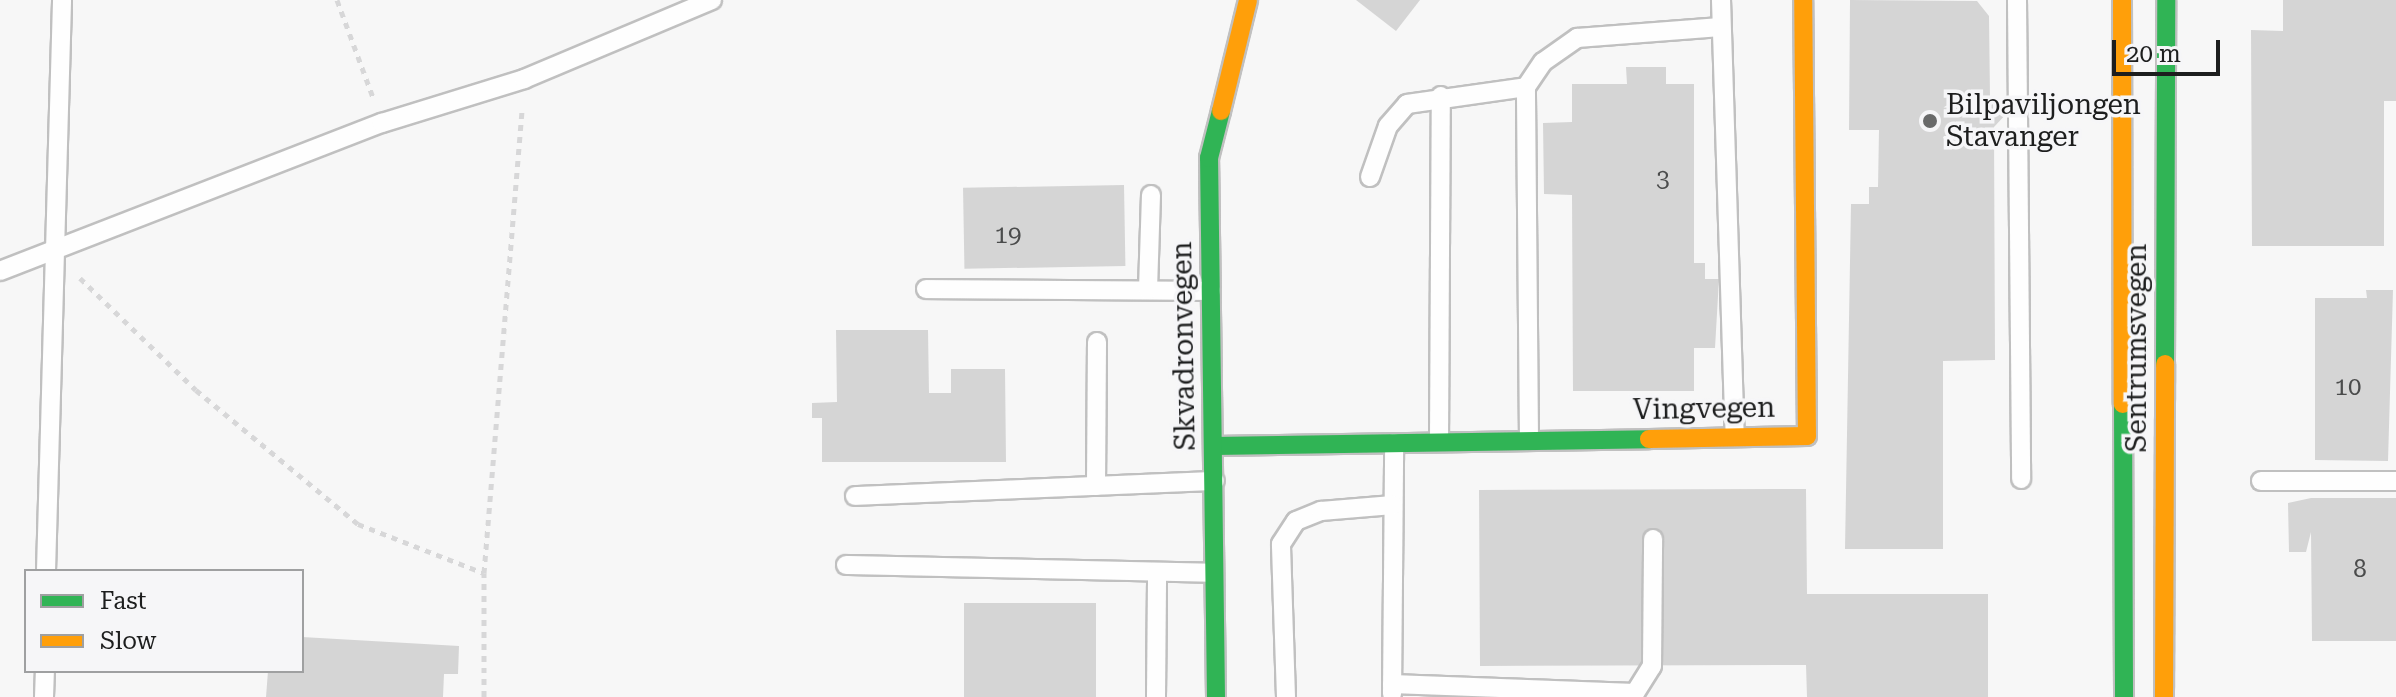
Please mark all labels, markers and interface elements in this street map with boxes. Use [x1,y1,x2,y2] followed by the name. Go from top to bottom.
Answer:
[2116,24,2224,74] scale bar
[2126,40,2181,68] text: 20 m
[1946,88,2141,154] place label: Bilpaviljongen Stavanger
[1921,112,1939,130] marker: Bilpaviljongen Stavanger
[1656,166,1670,194] house number: 3
[995,222,1021,250] house number: 19
[1165,241,1203,451] street label: Skvadronvegen
[2120,244,2154,452] street label: Sentrumsvegen
[2335,374,2361,402] house number: 10
[1633,391,1775,427] street label: Vingvegen
[2353,556,2367,584] house number: 8
[24,569,304,673] legend
[100,587,147,615] text: Fast
[100,627,156,655] text: Slow

